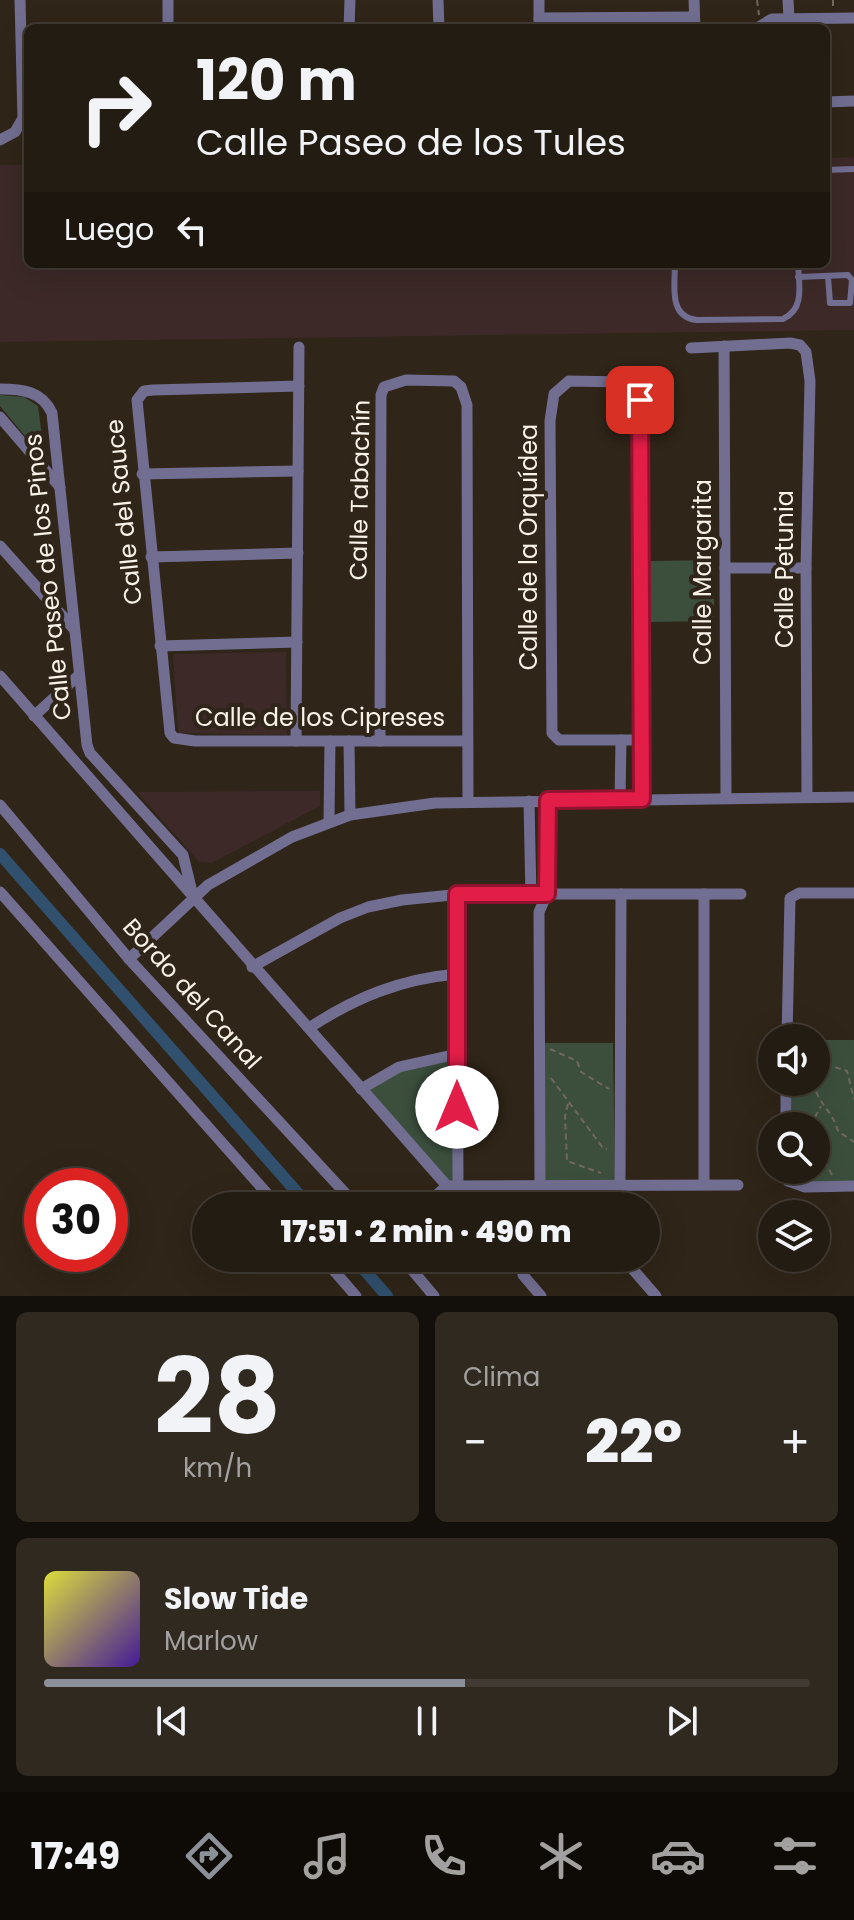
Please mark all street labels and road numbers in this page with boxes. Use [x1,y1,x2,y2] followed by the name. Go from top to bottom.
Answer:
[341,399,378,581] street label: Calle Tabachín
[97,418,150,606] street label: Calle del Sauce
[512,424,545,670] street label: Calle de la Orquídea
[16,432,79,722] street label: Calle Paseo de los Pinos
[686,479,719,665] street label: Calle Margarita
[768,490,801,648] street label: Calle Petunia
[195,701,445,734] street label: Calle de los Cipreses
[116,911,269,1076] street label: Bordo del Canal

